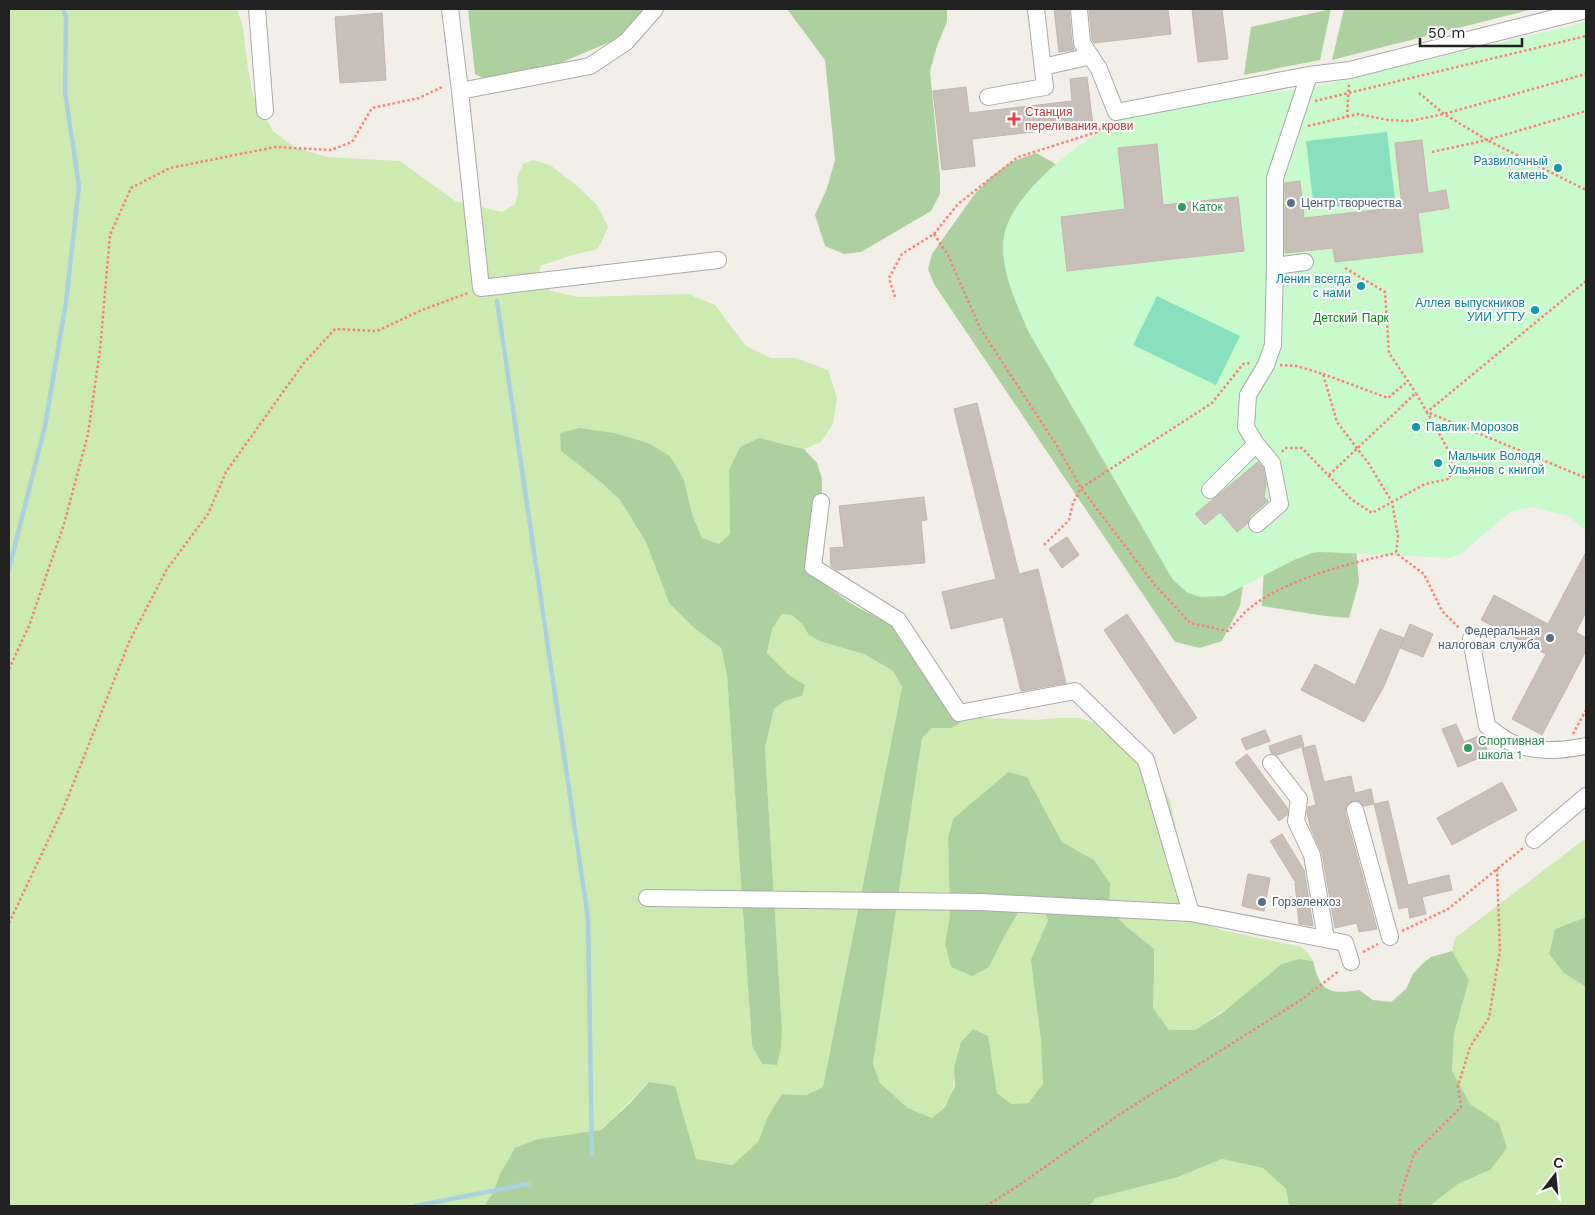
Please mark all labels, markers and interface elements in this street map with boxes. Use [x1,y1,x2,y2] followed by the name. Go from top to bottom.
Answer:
[1420,15,1522,47] scale bar
[1428,24,1465,42] text: 50 m
[1025,105,1133,133] place label: Станция переливания крови
[1007,112,1021,126] marker: Станция переливания крови
[1474,154,1548,182] place label: Развилочный камень
[1552,162,1564,174] marker: Развилочный камень
[1301,196,1402,210] place label: Центр творчества
[1285,197,1297,209] marker: Центр творчества
[1192,200,1223,214] place label: Каток
[1176,201,1188,213] marker: Каток
[1276,272,1351,300] place label: Ленин всегда с нами
[1355,280,1367,292] marker: Ленин всегда с нами
[1415,296,1525,324] place label: Аллея выпускников УИИ УГТУ
[1529,304,1541,316] marker: Аллея выпускников УИИ УГТУ
[1313,311,1390,325] park label: Детский Парк
[1426,420,1519,434] place label: Павлик Морозов
[1410,421,1422,433] marker: Павлик Морозов
[1448,449,1545,477] place label: Мальчик Володя Ульянов с книгой
[1432,457,1444,469] marker: Мальчик Володя Ульянов с книгой
[1438,624,1540,652] place label: Федеральная налоговая служба
[1544,632,1556,644] marker: Федеральная налоговая служба
[1478,734,1545,762] place label: Спортивная школа 1
[1462,742,1474,754] marker: Спортивная школа 1
[1272,895,1341,909] place label: Горзеленхоз
[1256,896,1268,908] marker: Горзеленхоз
[1530,1150,1580,1200] north arrow
[1552,1153,1566,1172] text: С

